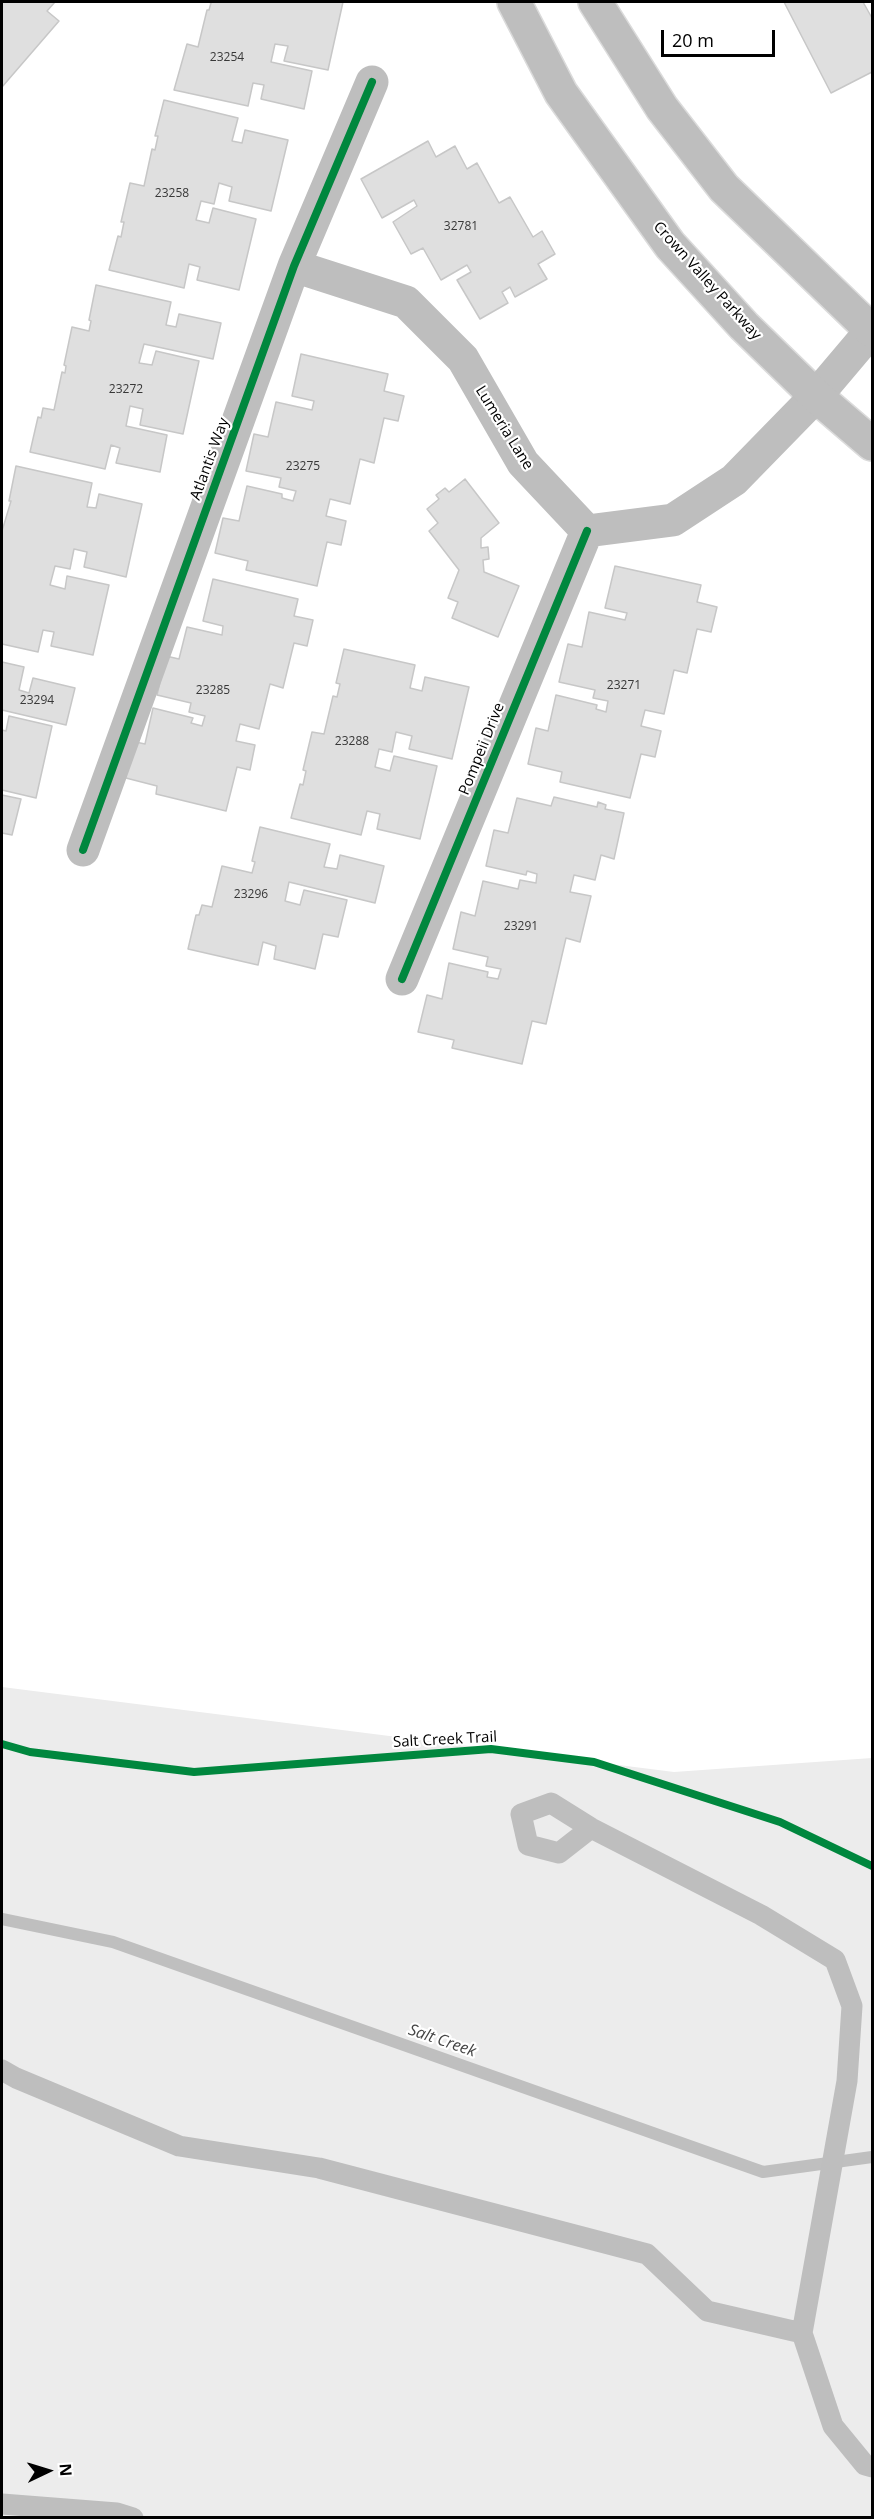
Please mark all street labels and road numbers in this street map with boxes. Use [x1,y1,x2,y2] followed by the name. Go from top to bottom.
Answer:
[649,218,765,344] street label: Crown Valley Parkway
[471,383,537,473] street label: Lumeria Lane
[187,416,233,502] street label: Atlantis Way
[455,700,509,798] street label: Pompeii Drive
[393,1728,497,1752] street label: Salt Creek Trail

